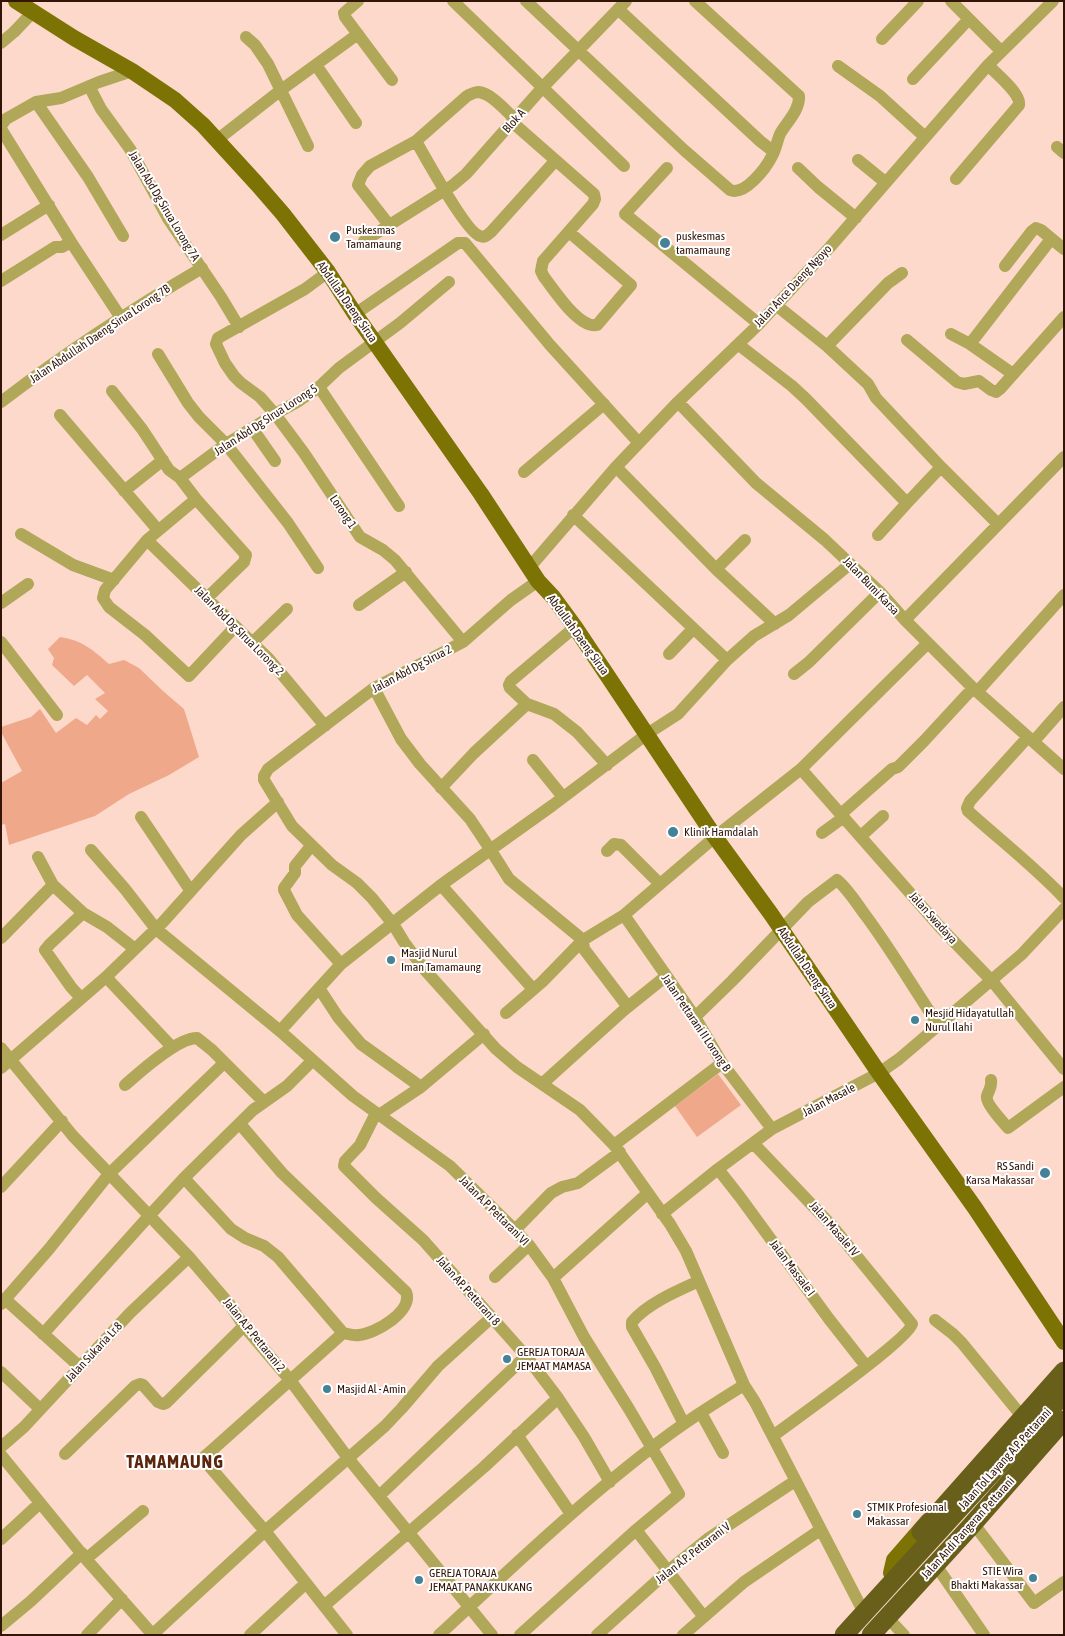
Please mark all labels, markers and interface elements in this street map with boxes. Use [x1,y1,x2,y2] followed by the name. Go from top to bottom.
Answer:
[500,106,528,136] street label: Blok A
[125,148,203,264] street label: Jalan Abd Dg Sirua Lorong 7A
[346,223,401,251] place label: Puskesmas Tamamaung
[676,229,730,257] place label: puskesmas tamamaung
[328,230,342,244] marker: Puskesmas Tamamaung
[658,236,672,250] marker: puskesmas tamamaung
[751,242,835,330] street label: Jalan Ance Daeng Ngoyo
[314,259,380,345] street label: Abdullah Daeng Sirua
[27,282,173,386] street label: Jalan Abdullah Daeng Sirua Lorong 7B
[212,381,320,459] street label: Jalan Abd Dg SIrua Lorong 5
[326,492,360,532] street label: Lorong 1
[840,554,902,618] street label: Jalan Bumi Karsa
[191,583,287,679] street label: Jalan Abd Dg SIrua Lorong 2
[544,592,612,678] street label: Abdullah Daeng Sirua
[370,642,454,696] street label: Jalan Abd Dg SIrua 2
[666,825,680,839] marker: Klinik Hamdalah
[684,825,758,839] place label: Klinik Hamdalah
[906,889,960,947] street label: Jalan Swadaya
[774,924,840,1012] street label: Abdullah Daeng Sirua
[401,946,481,974] place label: Masjid Nurul Iman Tamamaung
[385,954,397,966] marker: Masjid Nurul Iman Tamamaung
[658,972,734,1074] street label: Jalan Pettarani II Lorong B
[925,1006,1014,1034] place label: Mesjid Hidayatullah Nurul Ilahi
[909,1014,921,1026] marker: Mesjid Hidayatullah Nurul Ilahi
[800,1080,858,1120] street label: Jalan Masale
[966,1159,1034,1187] place label: RS Sandi Karsa Makassar
[1038,1166,1052,1180] marker: RS Sandi Karsa Makassar
[456,1173,532,1249] street label: Jalan A.P Pettarani VI
[806,1199,862,1259] street label: Jalan Masale IV
[766,1237,818,1299] street label: Jalan Massale I
[433,1253,503,1329] street label: Jalan AP. Pettarani 8
[220,1295,288,1375] street label: Jalan A.P. Pettarani 2
[63,1319,125,1385] street label: Jalan Sukaria Lr.8
[517,1345,591,1373] place label: GEREJA TORAJA JEMAAT MAMASA
[501,1353,513,1365] marker: GEREJA TORAJA JEMAAT MAMASA
[337,1382,406,1396] place label: Masjid Al - Amin
[321,1383,333,1395] marker: Masjid Al - Amin
[956,1405,1054,1513] street label: Jalan Tol Layang A.P. Pettarani
[125,1451,225,1473] district label: TAMAMAUNG
[918,1474,1018,1582] street label: Jalan Andi Pangeran Pettarani
[867,1500,947,1528] place label: STMIK Profesional Makassar
[851,1508,863,1520] marker: STMIK Profesional Makassar
[653,1519,733,1587] street label: Jalan A.P. Pettarani V
[951,1564,1023,1592] place label: STIE Wira Bhakti Makassar
[429,1566,532,1594] place label: GEREJA TORAJA JEMAAT PANAKKUKANG
[1027,1572,1039,1584] marker: STIE Wira Bhakti Makassar
[413,1574,425,1586] marker: GEREJA TORAJA JEMAAT PANAKKUKANG

